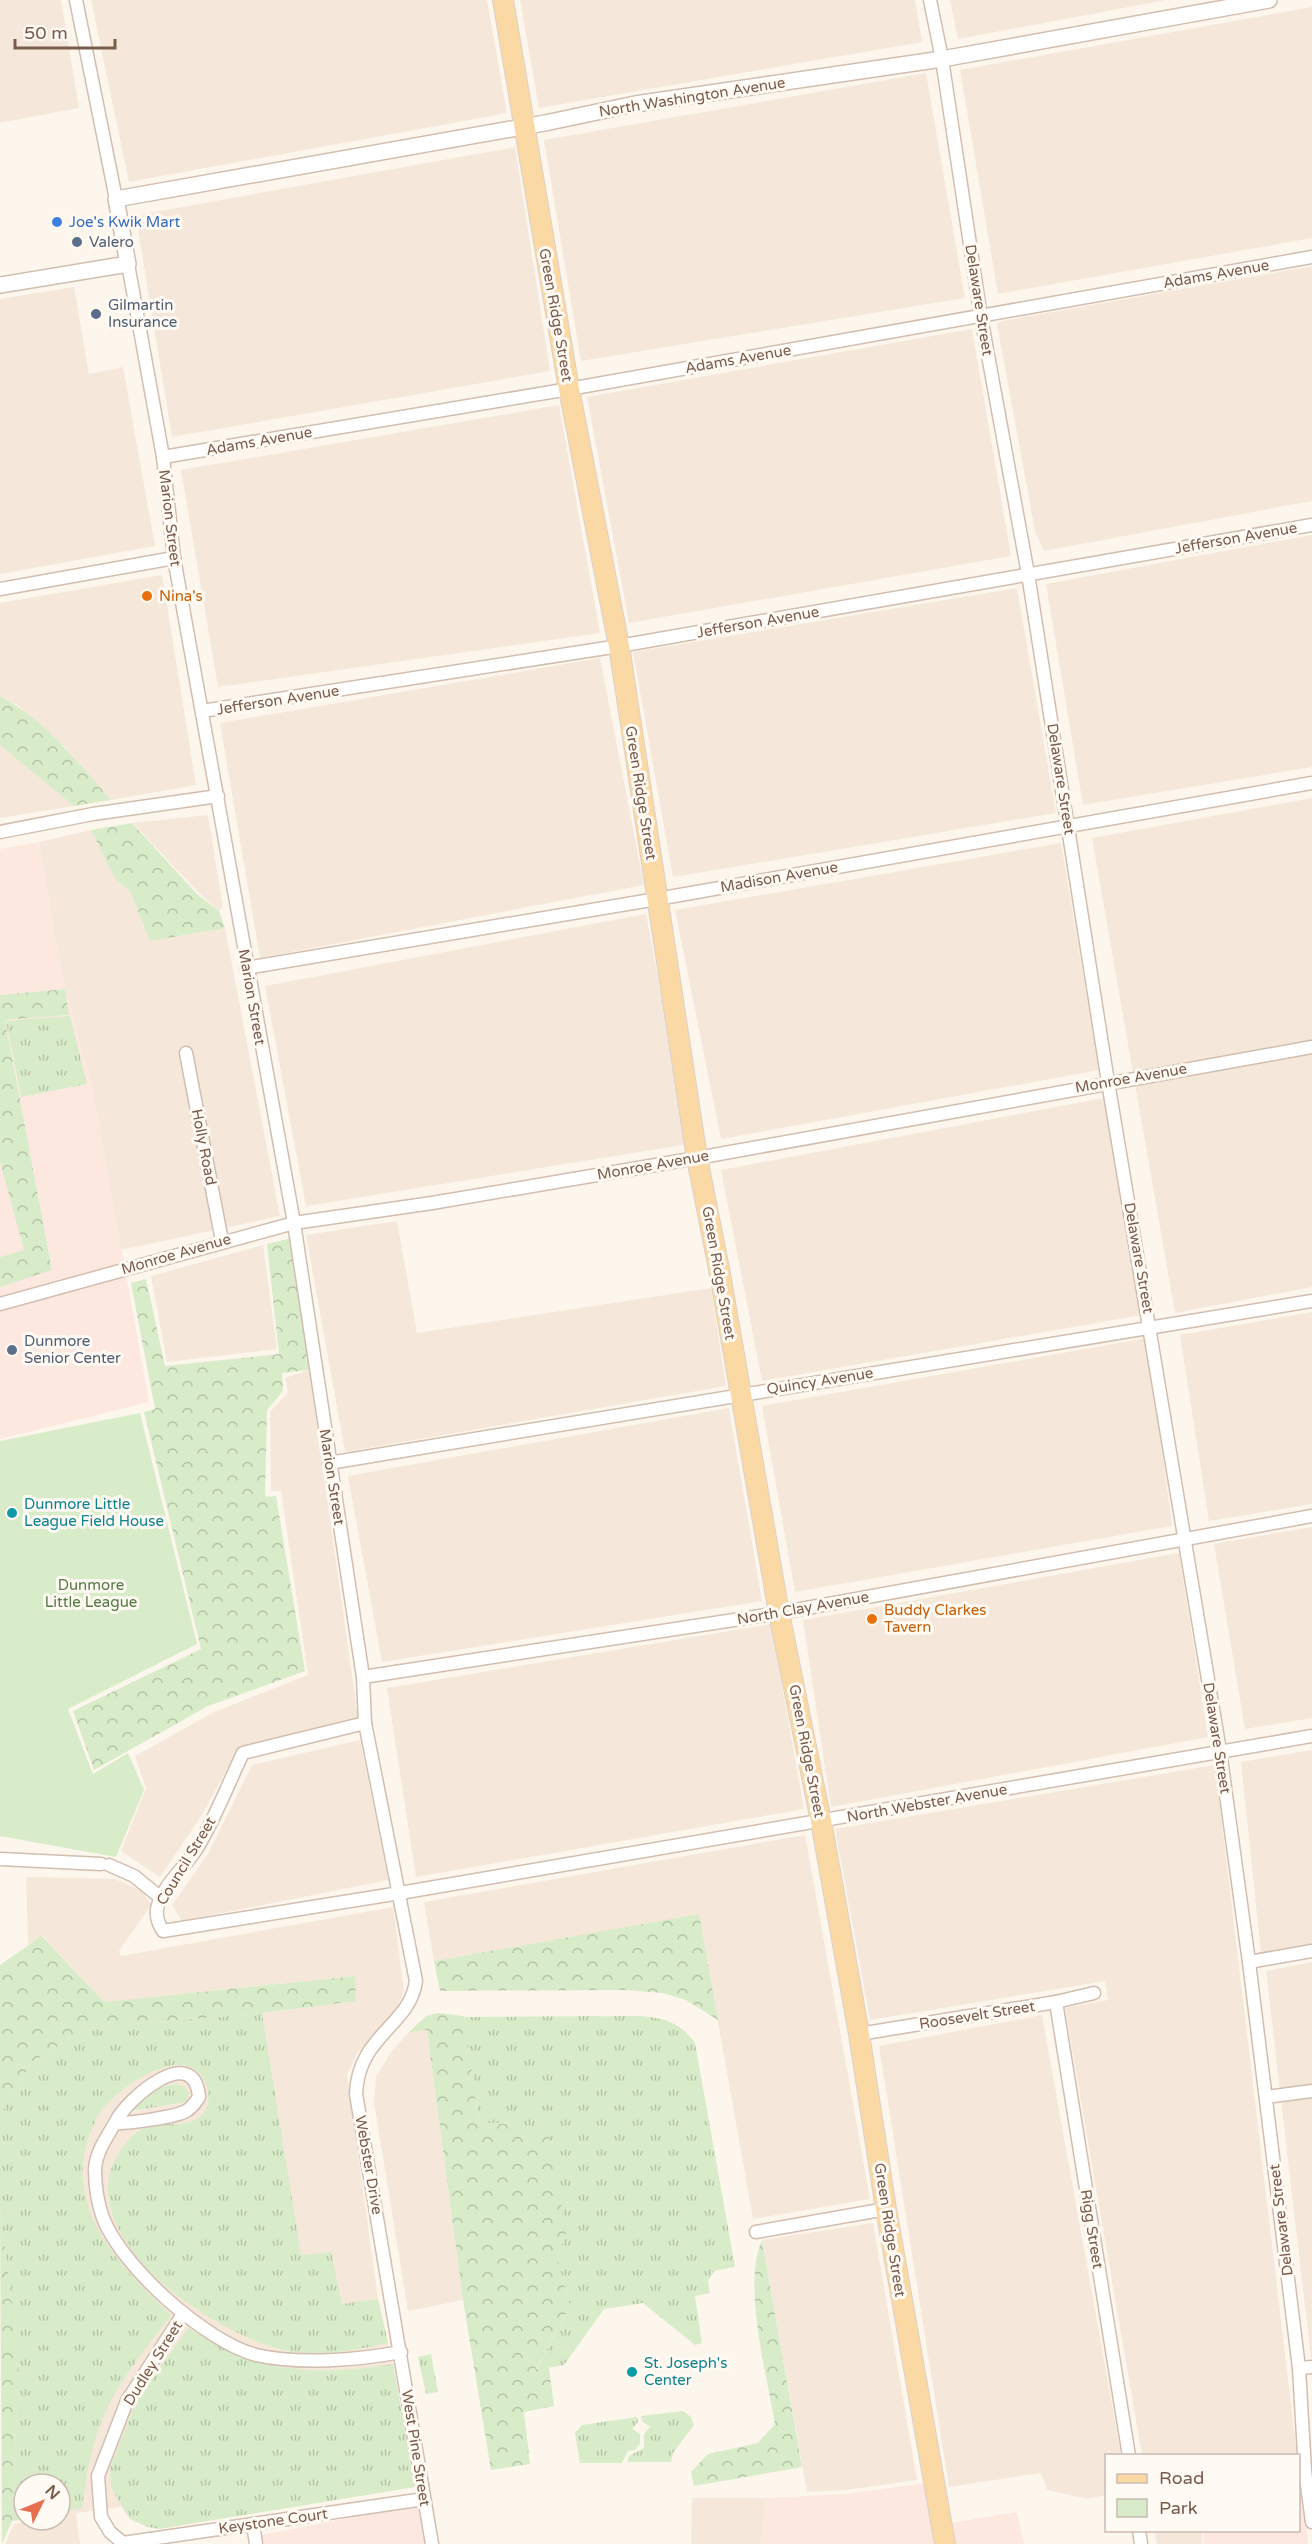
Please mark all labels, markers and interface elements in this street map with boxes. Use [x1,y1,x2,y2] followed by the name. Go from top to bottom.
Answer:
[15,12,116,50] scale bar
[24,22,68,44] text: 50 m
[597,73,787,121] street label: North Washington Avenue
[69,213,180,231] place label: Joe's Kwik Mart
[50,215,64,229] marker: Joe's Kwik Mart
[89,233,134,251] place label: Valero
[70,235,84,249] marker: Valero
[961,243,997,357] street label: Delaware Street
[535,247,577,384] street label: Green Ridge Street
[1162,256,1270,292] street label: Adams Avenue
[108,296,177,331] place label: Gilmartin Insurance
[89,307,103,321] marker: Gilmartin Insurance
[684,341,792,377] street label: Adams Avenue
[205,423,313,459] street label: Adams Avenue
[155,469,185,568] street label: Marion Street
[1173,518,1299,558] street label: Jefferson Avenue
[159,587,203,605] place label: Nina's
[140,589,154,603] marker: Nina's
[695,602,821,642] street label: Jefferson Avenue
[215,681,341,719] street label: Jefferson Avenue
[1043,722,1079,836] street label: Delaware Street
[622,725,661,862] street label: Green Ridge Street
[719,858,839,896] street label: Madison Avenue
[235,947,269,1047] street label: Marion Street
[1074,1059,1188,1097] street label: Monroe Avenue
[188,1107,220,1187] street label: Holly Road
[596,1146,710,1184] street label: Monroe Avenue
[1120,1201,1158,1315] street label: Delaware Street
[698,1205,740,1342] street label: Green Ridge Street
[119,1230,233,1278] street label: Monroe Avenue
[24,1332,121,1367] place label: Dunmore Senior Center
[5,1343,19,1357] marker: Dunmore Senior Center
[765,1364,875,1398] street label: Quincy Avenue
[315,1427,349,1527] street label: Marion Street
[24,1495,164,1530] place label: Dunmore Little League Field House
[5,1506,19,1520] marker: Dunmore Little League Field House
[45,1576,137,1611] park label: Dunmore Little League
[736,1588,870,1628] street label: North Clay Avenue
[884,1601,986,1636] place label: Buddy Clarkes Tavern
[865,1612,879,1626] marker: Buddy Clarkes Tavern
[1199,1681,1235,1795] street label: Delaware Street
[785,1683,829,1819] street label: Green Ridge Street
[845,1780,1009,1826] street label: North Webster Avenue
[153,1813,220,1908] street label: Council Street
[918,1997,1037,2033] street label: Roosevelt Street
[351,2114,387,2216] street label: Webster Drive
[871,2162,910,2299] street label: Green Ridge Street
[1265,2163,1297,2277] street label: Delaware Street
[1077,2188,1107,2270] street label: Rigg Street
[120,2317,186,2409] street label: Dudley Street
[644,2354,727,2389] place label: St. Joseph's Center
[625,2365,639,2379] marker: St. Joseph's Center
[398,2388,434,2508] street label: West Pine Street
[1105,2454,1300,2532] legend
[1159,2467,1204,2489] text: Road
[12,2472,72,2532] north arrow
[41,2481,64,2504] text: N
[1159,2497,1198,2519] text: Park
[217,2504,329,2538] street label: Keystone Court

